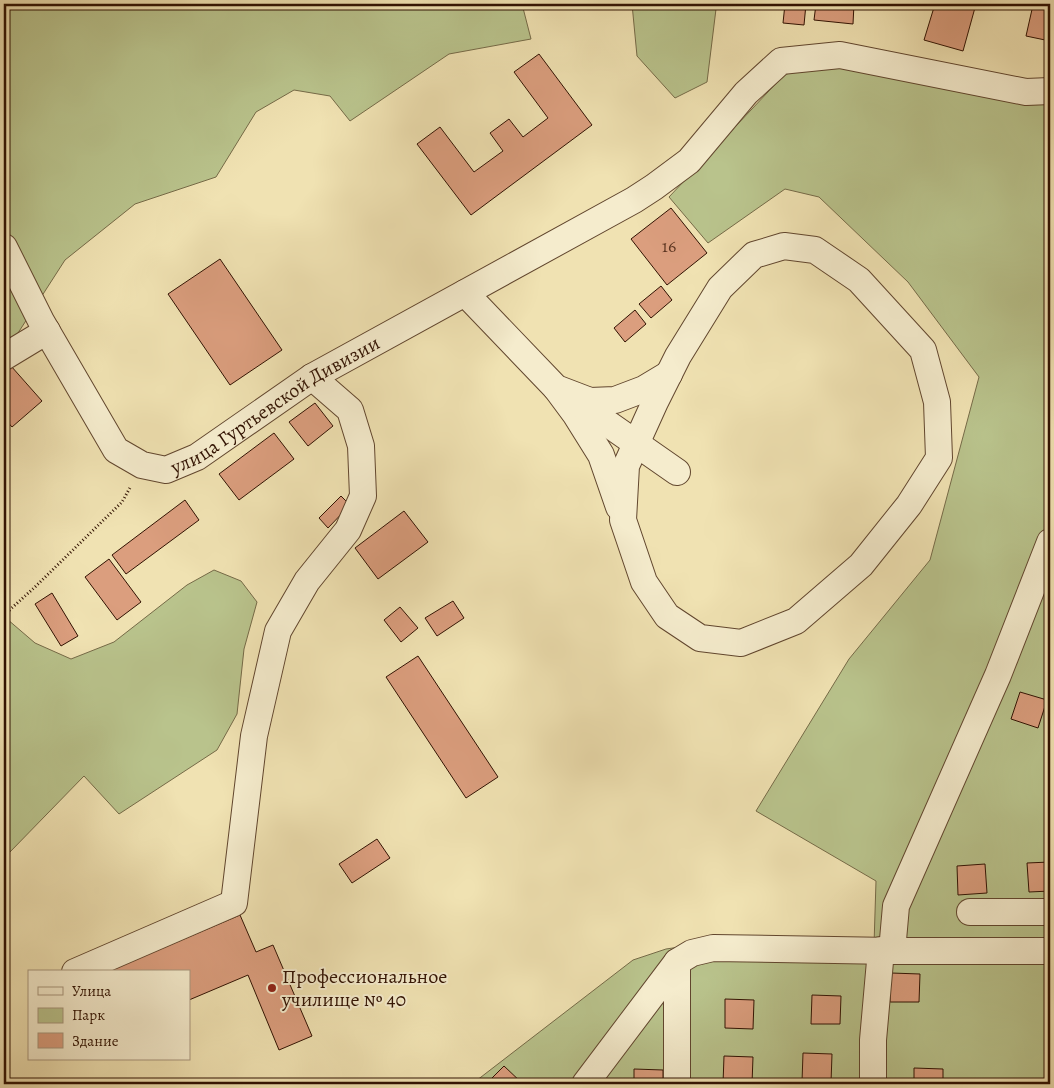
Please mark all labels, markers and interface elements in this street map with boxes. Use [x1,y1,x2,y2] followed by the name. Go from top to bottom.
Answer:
[662,234,676,258] house number: 16
[166,329,385,481] street label: улица Гуртьевской Дивизии
[281,963,447,1013] place label: Профессиональное училище № 40
[28,970,190,1060] legend
[72,981,111,1001] text: Улица
[266,982,278,994] marker: Профессиональное училище № 40
[72,1005,105,1025] text: Парк
[72,1031,119,1051] text: Здание

